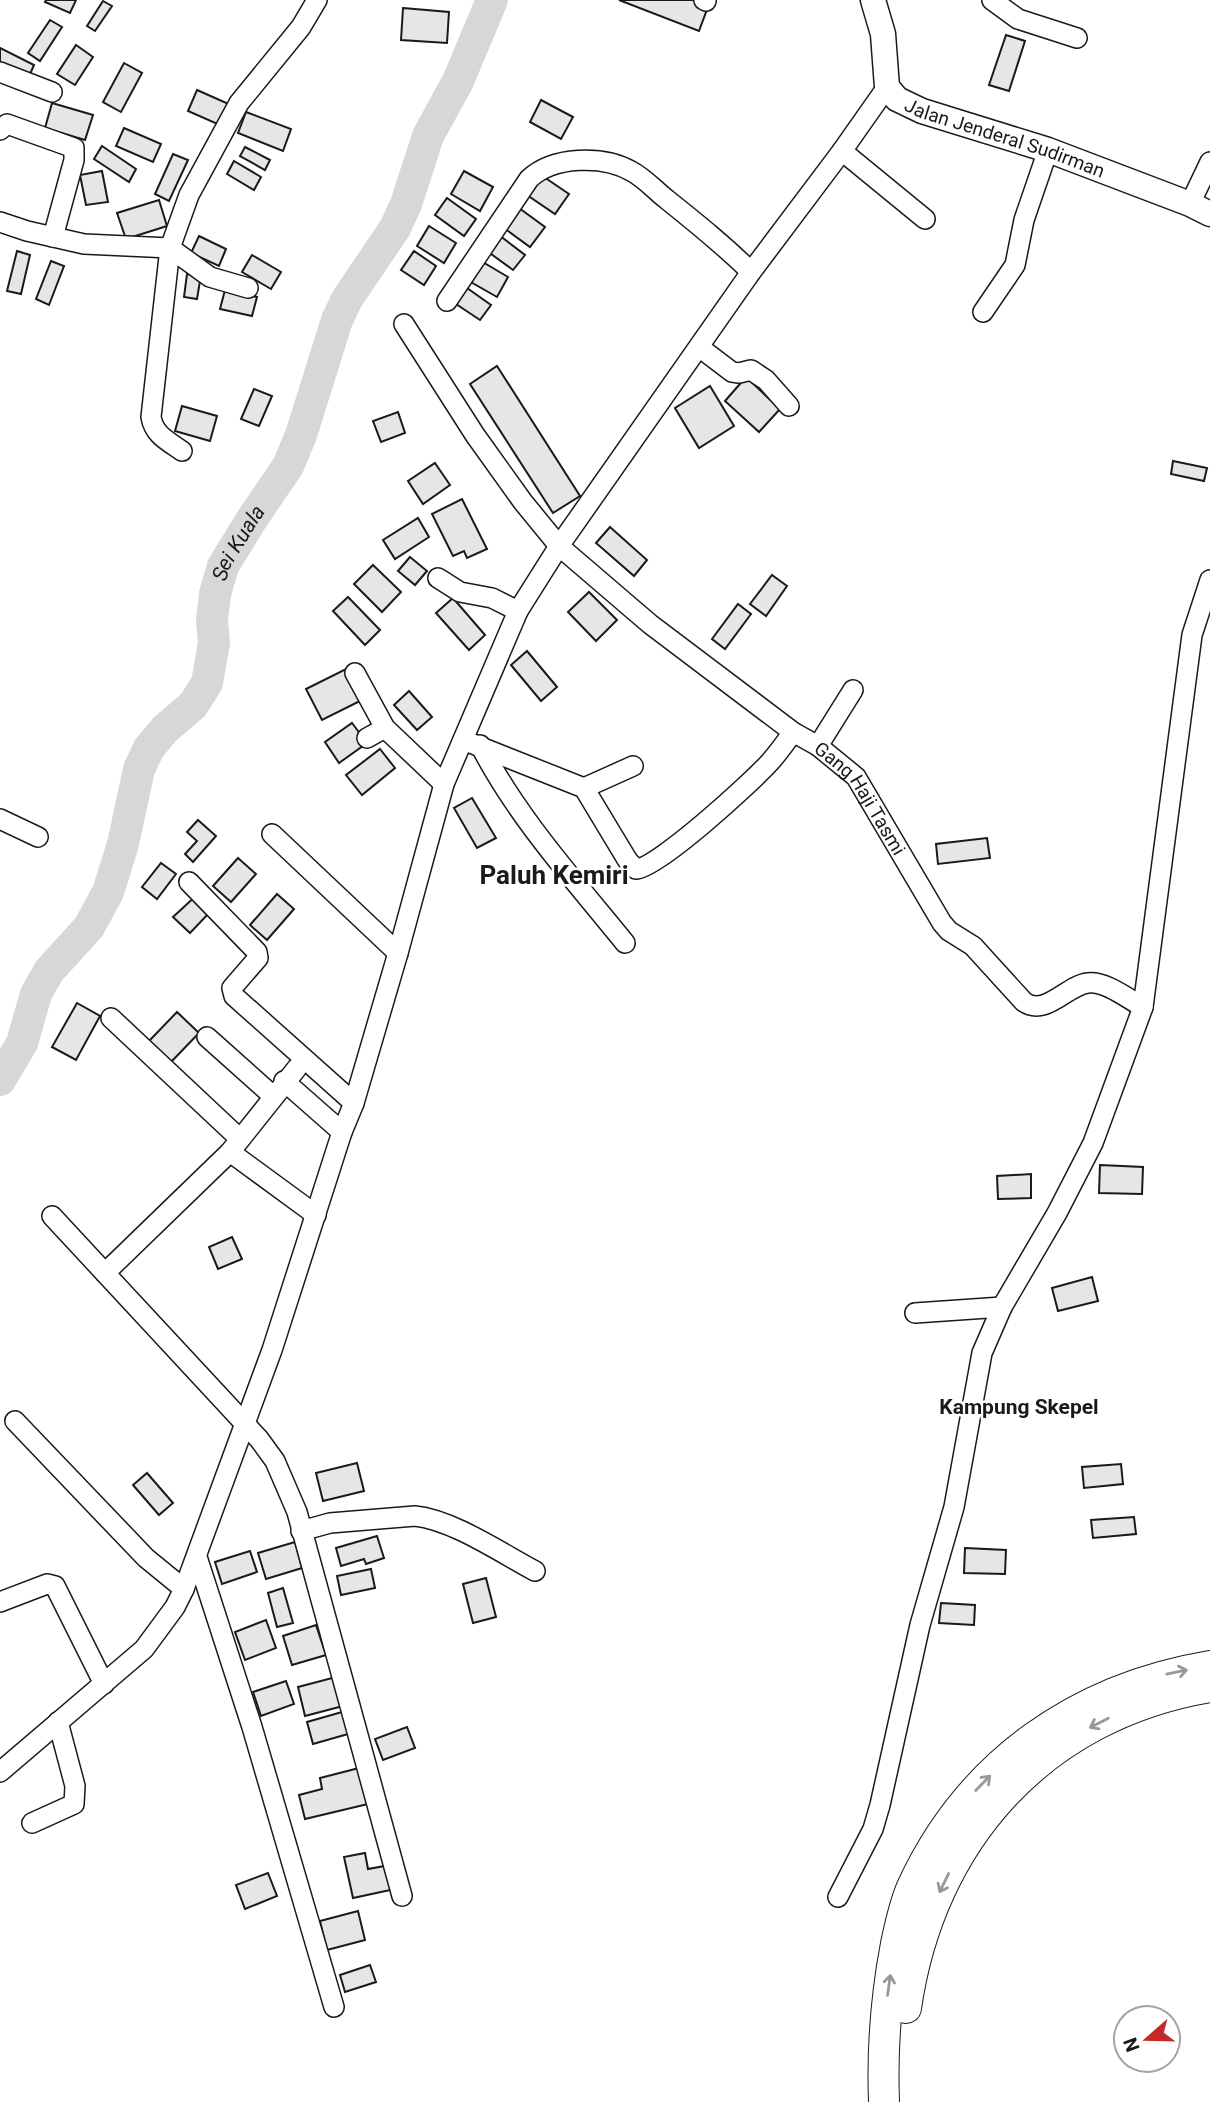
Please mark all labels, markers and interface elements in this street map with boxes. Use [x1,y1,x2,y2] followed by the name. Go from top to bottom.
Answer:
[901,93,1108,183] street label: Jalan Jenderal Sudirman
[207,501,270,583] water label: Sei Kuala
[810,737,910,859] street label: Gang Haji Tasmi
[479,860,629,890] district label: Paluh Kemiri
[939,1395,1099,1419] district label: Kampung Skepel
[1165,1664,1188,1678] one-way arrow
[1089,1717,1110,1731] one-way arrow
[974,1775,991,1792] one-way arrow
[937,1872,950,1893] one-way arrow
[883,1974,896,1997] one-way arrow
[1112,2004,1182,2074] north arrow
[1118,2034,1145,2055] text: N

